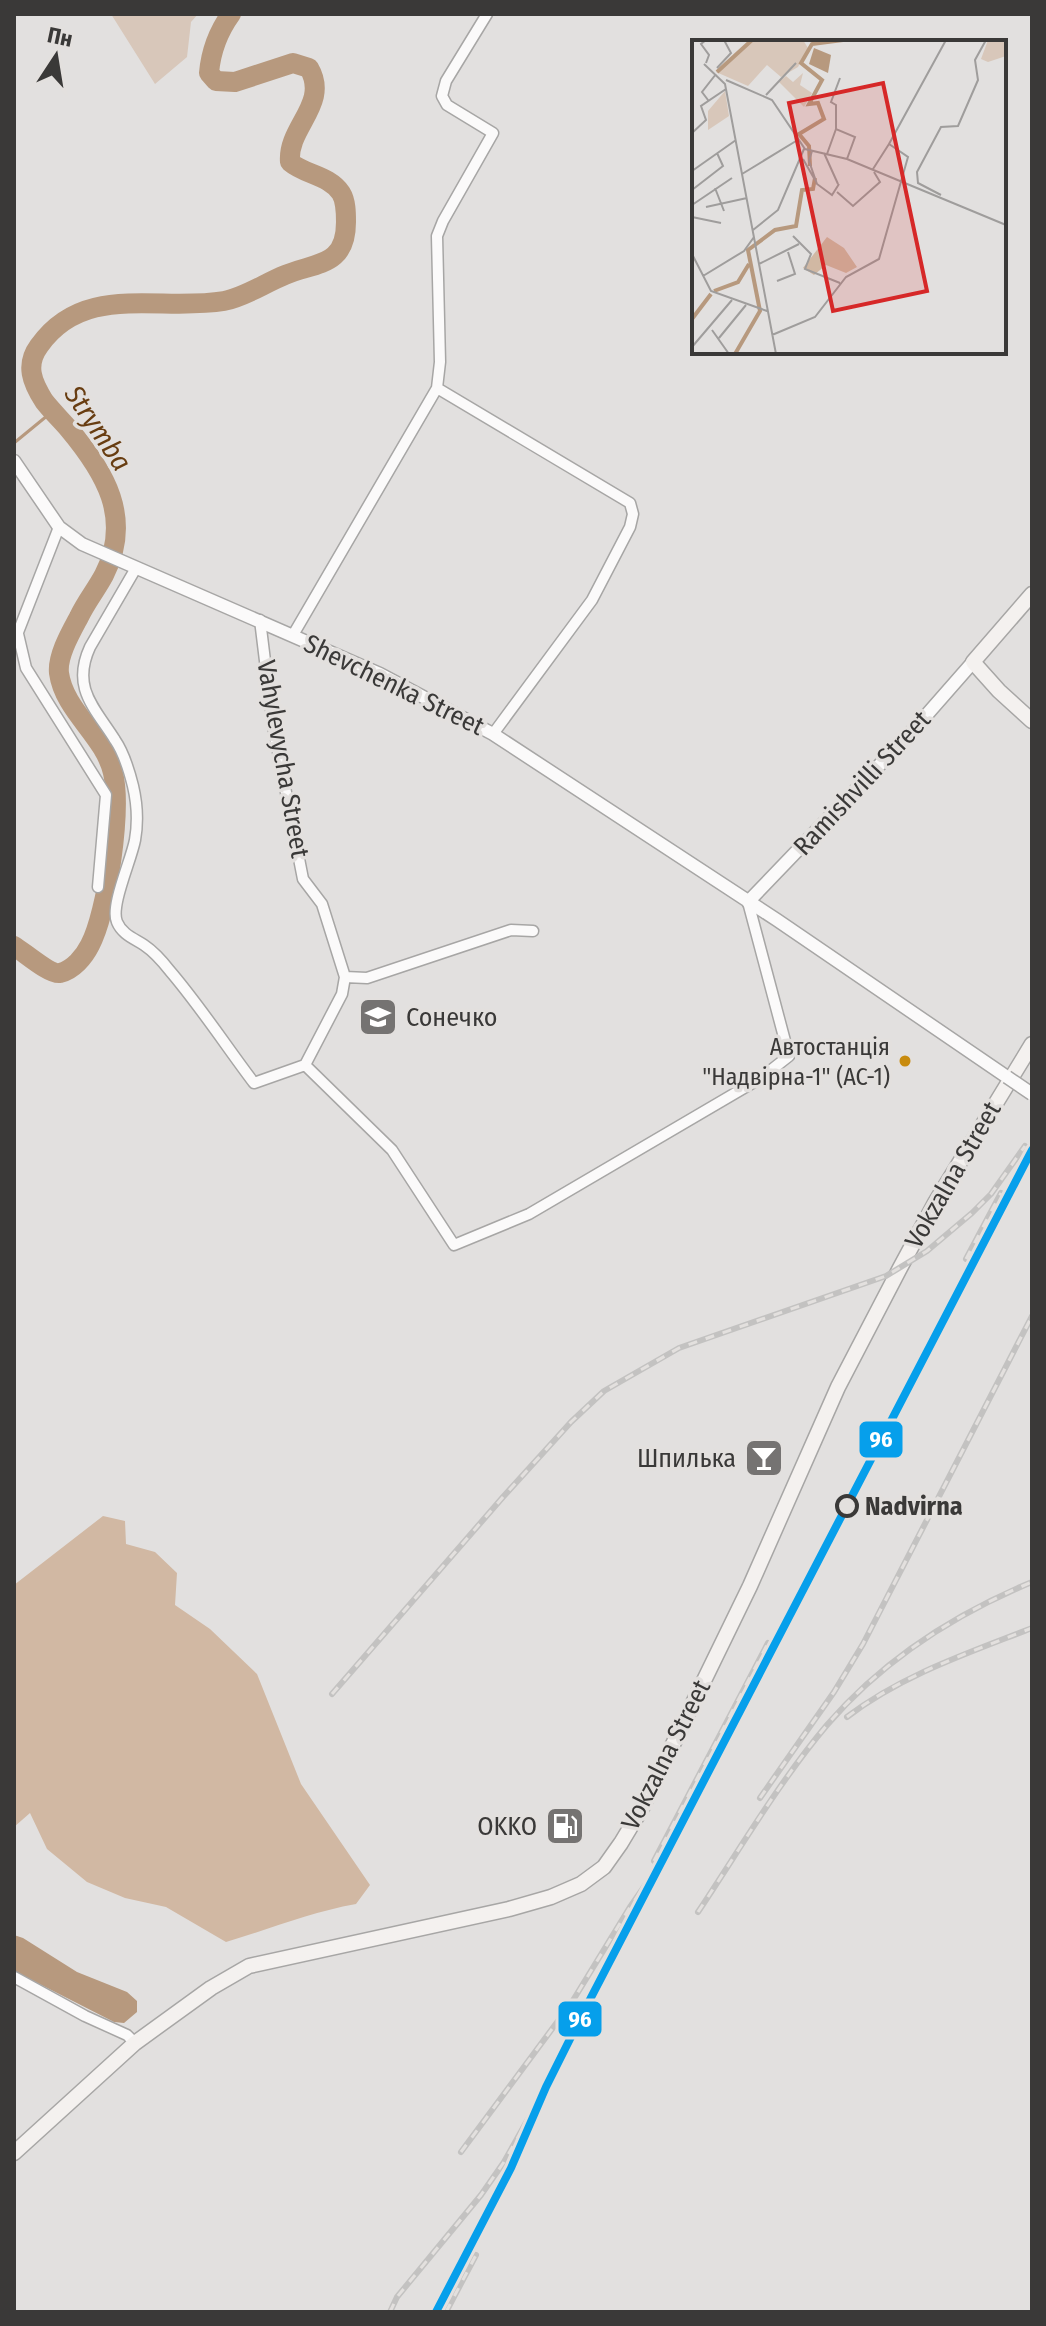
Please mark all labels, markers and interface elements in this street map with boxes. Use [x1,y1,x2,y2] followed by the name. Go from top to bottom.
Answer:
[16,16,96,96] north arrow
[45,21,75,53] text: Пн
[692,40,1006,354] inset map
[57,378,138,477] water label: Strymba
[299,628,490,742] street label: Shevchenka Street
[250,658,316,861] street label: Vahylevycha Street
[787,704,937,862] street label: Ramishvilli Street
[357,996,399,1038] school or university icon: Сонечко
[406,1002,498,1033] place label: Сонечко
[702,1033,890,1091] place label: Автостанція "Надвірна-1" (АС-1)
[897,1053,913,1069] marker: Автостанція "Надвірна-1" (АС-1)
[899,1096,1008,1254] street label: Vokzalna Street
[858,1420,904,1459] line badge: 96
[870,1426,892,1453] text: 96
[743,1437,785,1479] bar icon: Шпилька
[637,1443,736,1474] place label: Шпилька
[865,1491,963,1522] place label: Nadvirna
[836,1495,858,1517] marker: Nadvirna
[615,1674,717,1835] street label: Vokzalna Street
[544,1805,586,1847] fuel station icon: OKKO
[477,1811,537,1842] place label: OKKO
[557,2000,603,2038] line badge: 96
[569,2006,591,2033] text: 96

